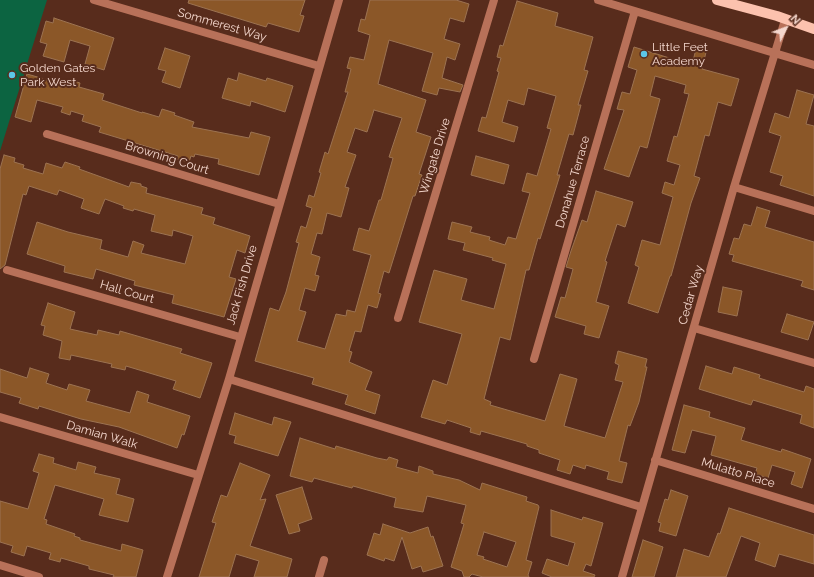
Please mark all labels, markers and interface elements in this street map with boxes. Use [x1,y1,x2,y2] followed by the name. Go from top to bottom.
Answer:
[176,5,268,45] street label: Sommerest Way
[766,8,806,48] north arrow
[788,12,803,27] text: N
[652,40,708,68] place label: Little Feet Academy
[639,49,649,59] marker: Little Feet Academy
[20,61,95,89] place label: Golden Gates Park West
[7,70,17,80] marker: Golden Gates Park West
[417,116,453,196] street label: Wingate Drive
[553,134,593,230] street label: Donahue Terrace
[124,138,210,178] street label: Browning Court
[224,243,260,327] street label: Jack Fish Drive
[676,264,706,326] street label: Cedar Way
[98,277,156,307] street label: Hall Court
[65,418,139,452] street label: Damian Walk
[699,455,777,491] street label: Mulatto Place

